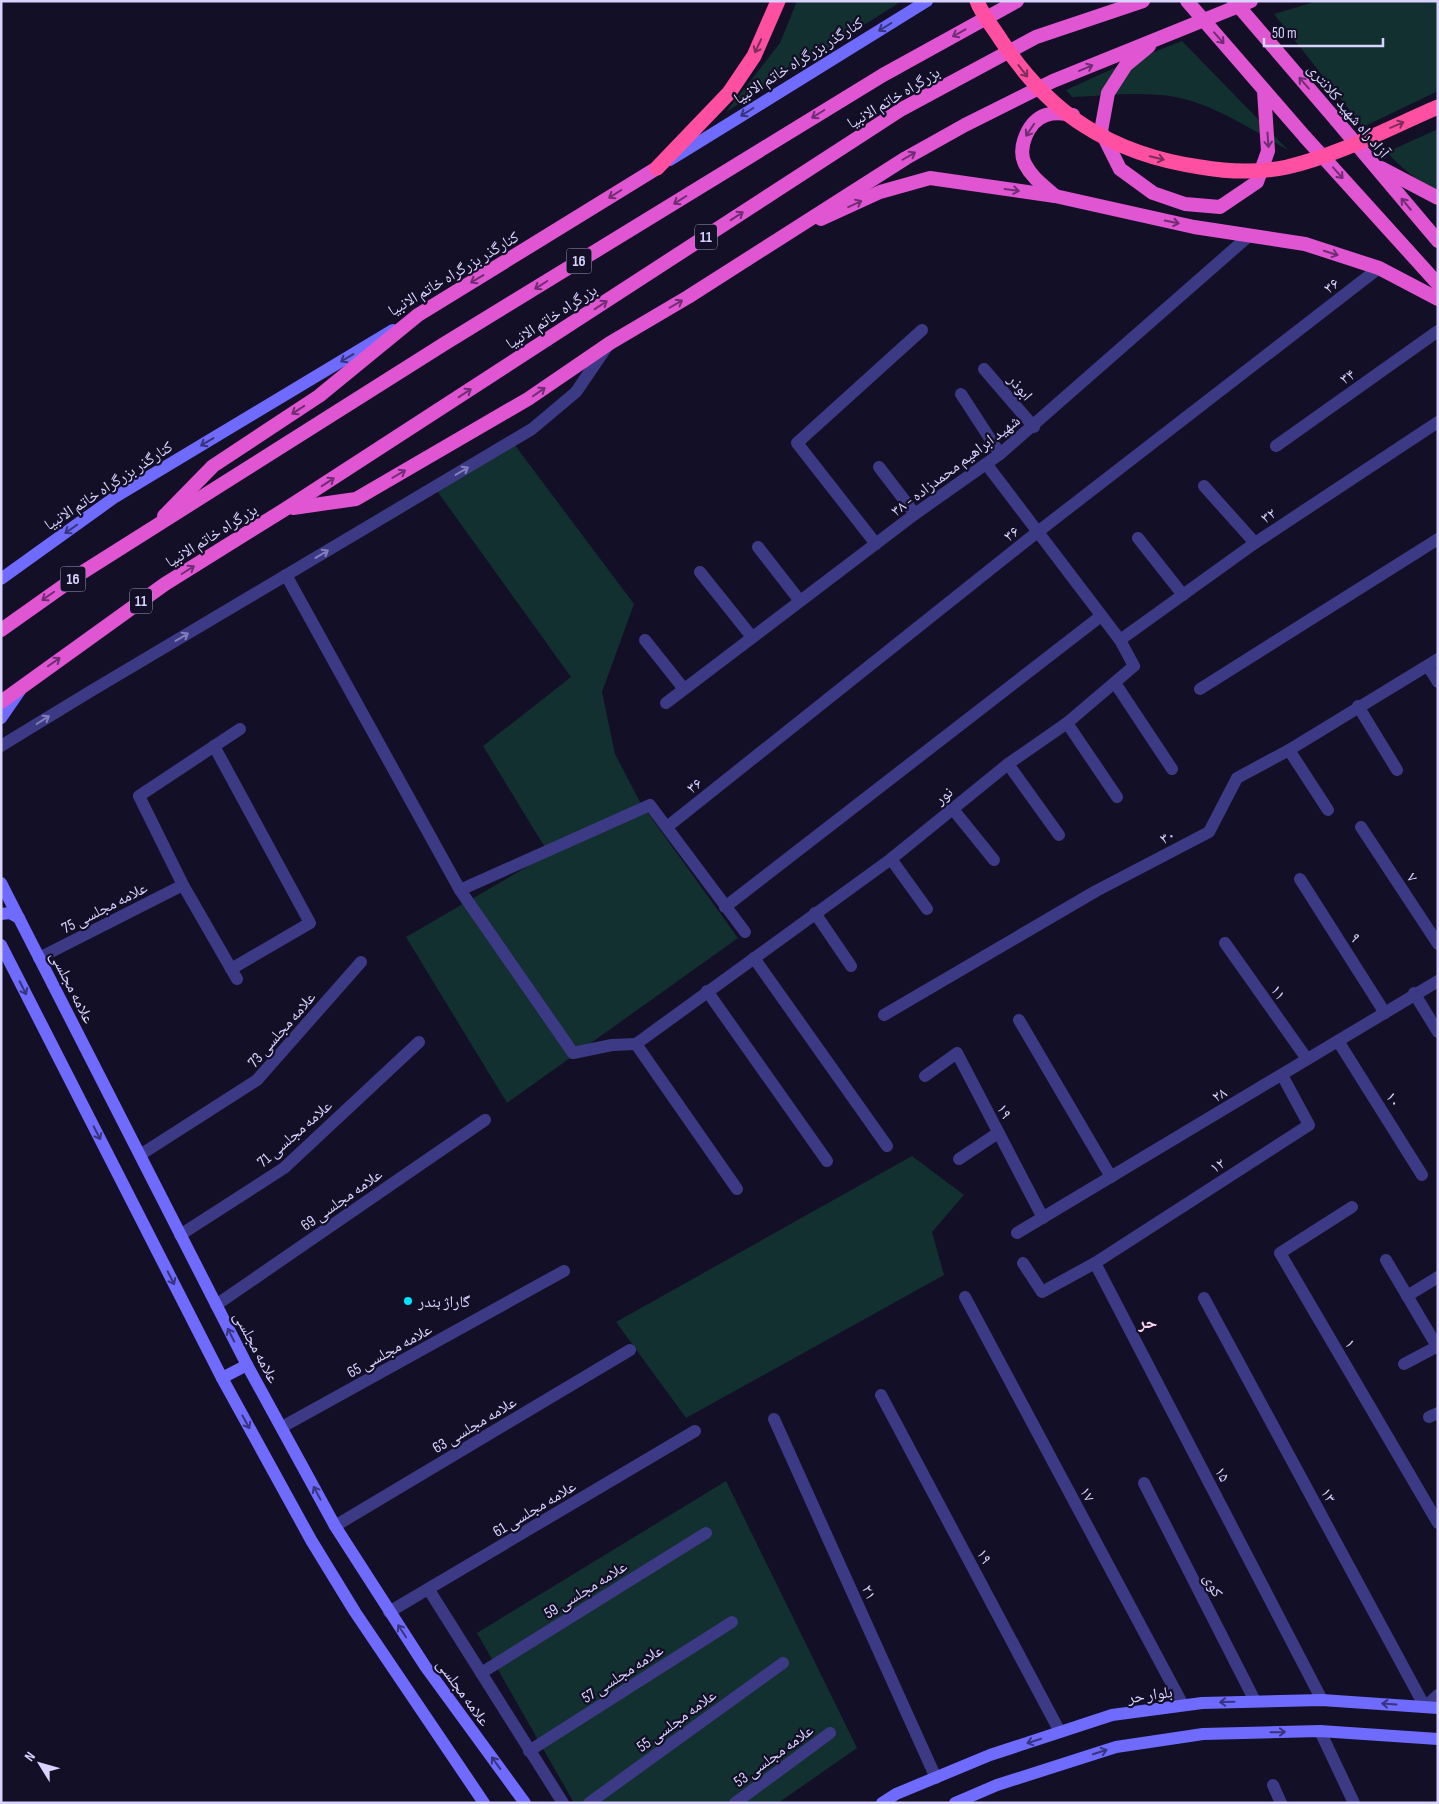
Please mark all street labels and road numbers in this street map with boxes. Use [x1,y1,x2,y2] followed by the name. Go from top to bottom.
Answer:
[731,13,867,109] street label: کنارگذر بزرگراه خاتم الانبیا
[1303,60,1393,163] street label: آزاد راه شهید کلانتری
[844,63,944,133] street label: بزرگراه خاتم الانبیا
[695,224,717,250] road number: 11
[385,228,523,321] street label: کنارگذر بزرگراه خاتم الانبیا
[566,248,592,274] road number: 16
[1320,274,1343,298] street label: ۳۶
[503,281,601,354] street label: بزرگراه خاتم الانبیا
[1337,365,1359,389] street label: ۳۴
[1003,370,1036,405] street label: ابوذر
[888,412,1024,521] street label: شهید ابراهیم محمدزاده - ۳۸
[41,437,177,535] street label: کنارگذر بزرگراه خاتم الانبیا
[162,500,261,572] street label: بزرگراه خاتم الانبیا
[1258,504,1280,528] street label: ۳۲
[1000,522,1023,546] street label: ۳۶
[60,566,86,592] road number: 16
[130,588,152,614] road number: 11
[683,774,706,798] street label: ۳۶
[930,783,957,810] street label: نور
[1157,826,1179,849] street label: ۳۰
[1402,870,1422,886] street label: ۷
[59,879,151,938] street label: علامه مجلسی 75
[1345,930,1365,946] street label: ۹
[45,948,98,1027] street label: علامه مجلسی
[1266,982,1290,1004] street label: ۱۱
[244,988,320,1072] street label: علامه مجلسی 73
[1209,1083,1231,1107] street label: ۲۸
[1381,1089,1405,1111] street label: ۱۰
[254,1096,336,1172] street label: علامه مجلسی 71
[992,1101,1015,1123] street label: ۱۹
[1207,1154,1229,1178] street label: ۱۲
[298,1165,386,1235] street label: علامه مجلسی 69
[229,1309,282,1387] street label: علامه مجلسی
[344,1320,436,1382] street label: علامه مجلسی 65
[1340,1336,1360,1352] street label: ۱
[429,1393,520,1458] street label: علامه مجلسی 63
[1210,1464,1233,1486] street label: ۱۵
[490,1477,580,1542] street label: علامه مجلسی 61
[1075,1484,1098,1506] street label: ۱۷
[1316,1485,1339,1507] street label: ۱۳
[972,1546,995,1568] street label: ۱۹
[541,1557,631,1623] street label: علامه مجلسی 59
[1199,1571,1227,1601] street label: کوی
[857,1582,880,1603] street label: ۲۱
[578,1641,667,1708] street label: علامه مجلسی 57
[432,1656,494,1730] street label: علامه مجلسی
[1126,1683,1174,1708] street label: بلوار حر
[633,1686,720,1756] street label: علامه مجلسی 55
[730,1721,818,1792] street label: علامه مجلسی 53

